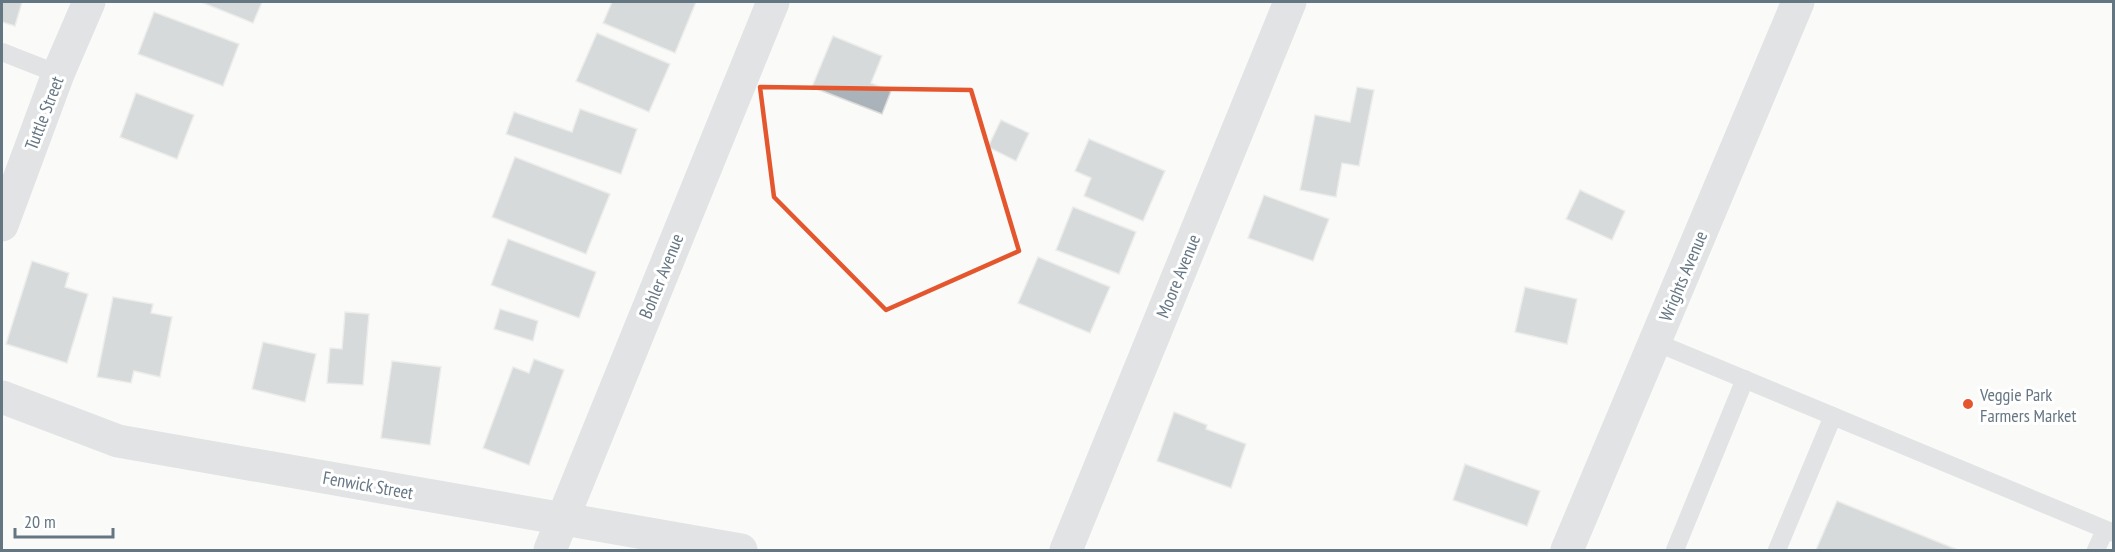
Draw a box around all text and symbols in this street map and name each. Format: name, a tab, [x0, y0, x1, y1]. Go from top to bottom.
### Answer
street label: Tuttle Street	[19, 73, 69, 153]
street label: Wrights Avenue	[1654, 227, 1712, 325]
street label: Bohler Avenue	[634, 230, 688, 322]
street label: Moore Avenue	[1151, 231, 1205, 321]
place label: Veggie Park Farmers Market	[1979, 383, 2076, 427]
marker: Veggie Park Farmers Market	[1961, 397, 1975, 411]
street label: Fenwick Street	[321, 466, 415, 504]
scale bar	[15, 501, 112, 539]
text: 20 m	[24, 510, 56, 533]

